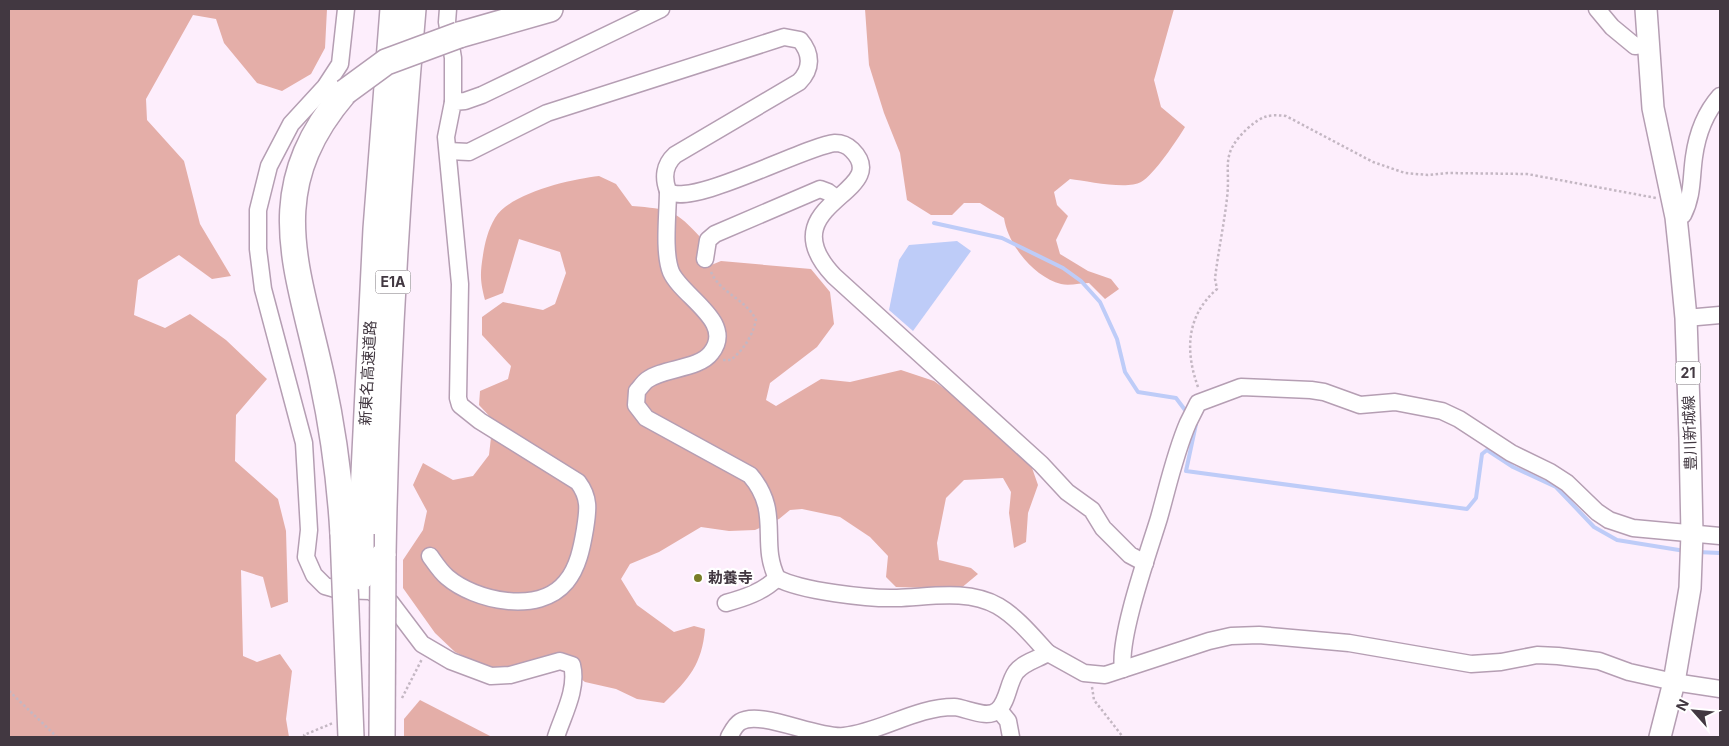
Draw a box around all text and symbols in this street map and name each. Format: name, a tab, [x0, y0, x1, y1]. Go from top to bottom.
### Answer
road number: E1A	[376, 270, 410, 294]
street label: 新東名高速道路	[355, 320, 380, 426]
road number: 21	[1676, 362, 1700, 384]
street label: 豊川新城線	[1679, 395, 1700, 471]
place label: 勅養寺	[708, 568, 753, 587]
marker: 勅養寺	[692, 572, 704, 584]
north arrow	[1669, 686, 1719, 736]
text: N	[1672, 696, 1692, 713]

